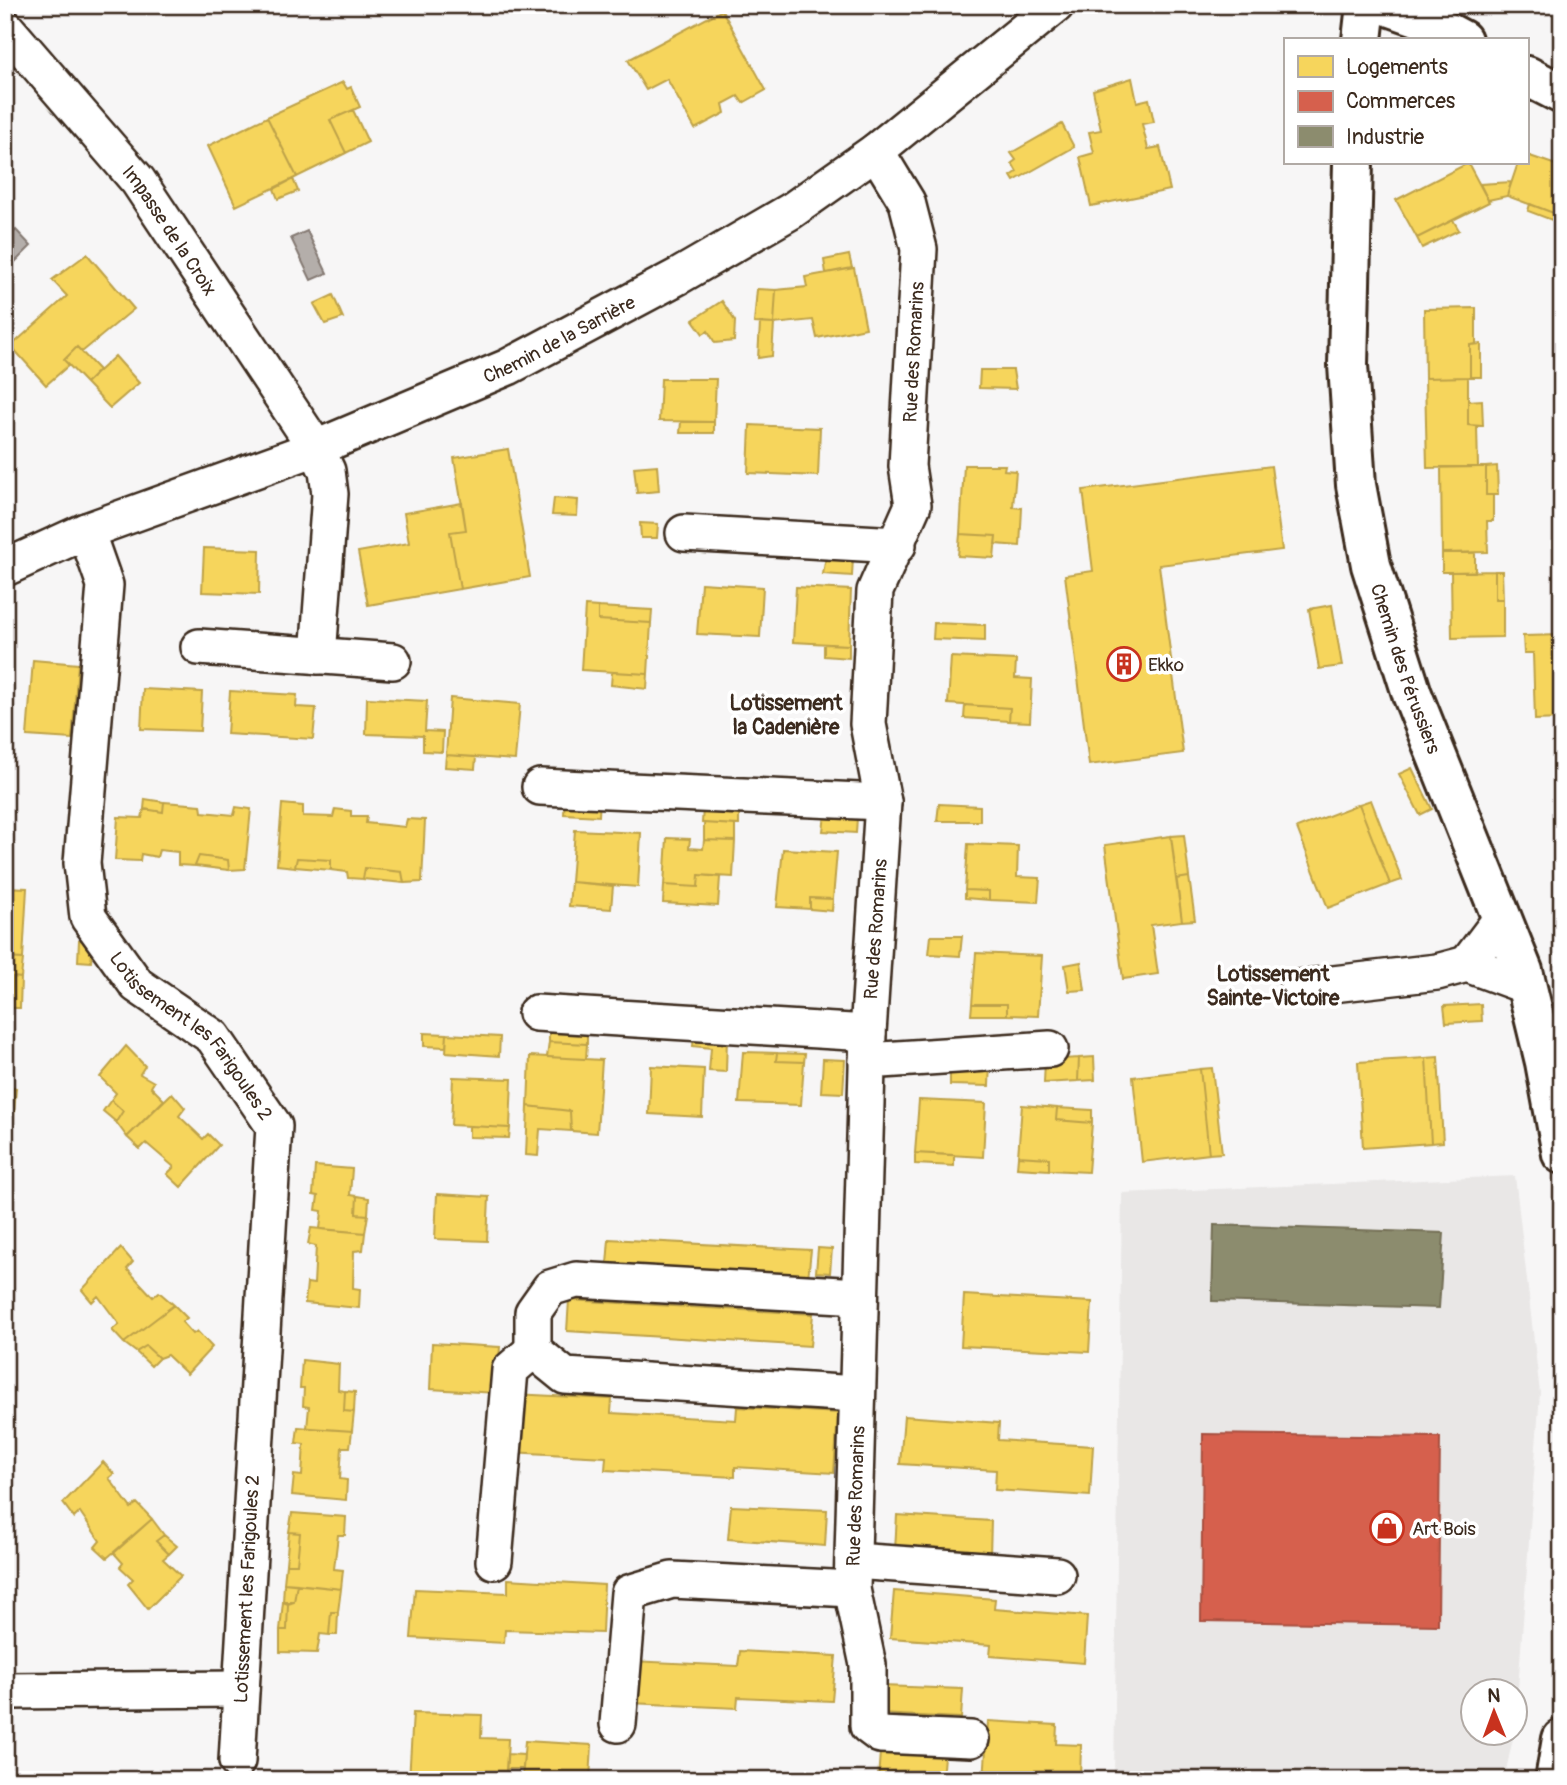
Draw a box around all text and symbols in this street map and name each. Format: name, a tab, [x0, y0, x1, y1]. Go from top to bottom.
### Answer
legend	[1284, 38, 1528, 164]
text: Logements	[1346, 54, 1449, 81]
text: Commerces	[1346, 88, 1456, 115]
text: Industrie	[1346, 124, 1425, 151]
street label: Impasse de la Croix	[117, 160, 222, 300]
street label: Rue des Romarins	[898, 281, 930, 423]
street label: Chemin de la Sarrière	[480, 290, 640, 389]
street label: Chemin des Pérussiers	[1365, 581, 1446, 758]
building icon: Ekko	[1105, 645, 1143, 683]
place label: Ekko	[1148, 653, 1184, 677]
district label: Lotissement la Cadenière	[730, 690, 843, 741]
street label: Rue des Romarins	[859, 858, 893, 1000]
street label: Lotissement les Farigoules 2	[104, 947, 277, 1125]
district label: Lotissement Sainte-Victoire	[1207, 961, 1340, 1012]
street label: Rue des Romarins	[842, 1425, 870, 1567]
street label: Lotissement les Farigoules 2	[229, 1474, 265, 1704]
shop icon: Art Bois	[1368, 1509, 1406, 1547]
place label: Art Bois	[1412, 1517, 1476, 1541]
north arrow	[1458, 1676, 1528, 1746]
text: N	[1487, 1684, 1500, 1708]

